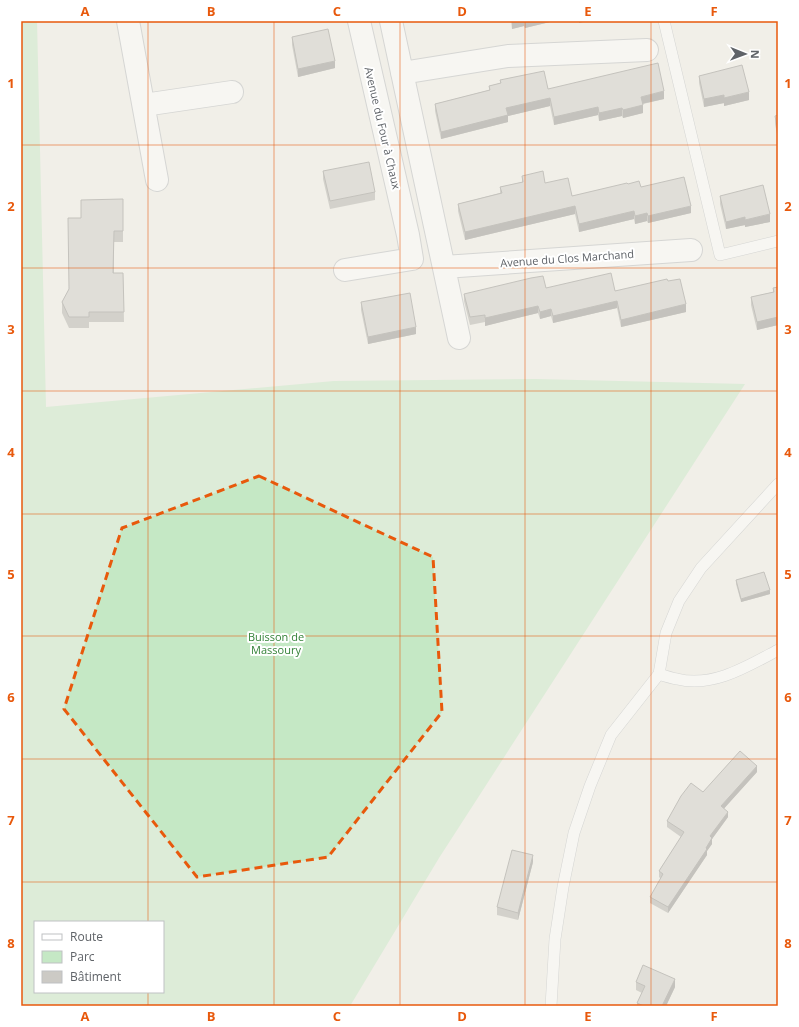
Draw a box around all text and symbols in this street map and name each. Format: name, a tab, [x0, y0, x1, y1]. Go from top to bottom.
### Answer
text: A	[81, 2, 90, 20]
text: B	[207, 2, 216, 20]
text: C	[333, 2, 341, 20]
text: D	[457, 2, 467, 20]
text: E	[584, 2, 592, 20]
text: F	[710, 2, 718, 20]
north arrow	[725, 34, 765, 74]
text: N	[748, 50, 763, 59]
street label: Avenue du Four à Chaux	[362, 65, 404, 191]
text: 1	[7, 74, 15, 92]
text: 1	[784, 74, 792, 92]
text: 2	[7, 197, 15, 215]
text: 2	[784, 197, 792, 215]
street label: Avenue du Clos Marchand	[500, 246, 634, 270]
text: 3	[7, 320, 15, 338]
text: 3	[784, 320, 792, 338]
text: 4	[7, 443, 15, 461]
text: 4	[784, 443, 792, 461]
text: 5	[7, 565, 15, 583]
text: 5	[784, 565, 792, 583]
park label: Buisson de Massoury	[248, 629, 304, 657]
text: 6	[7, 688, 15, 706]
text: 6	[784, 688, 792, 706]
text: 7	[7, 811, 15, 829]
text: 7	[784, 811, 792, 829]
legend	[34, 921, 164, 993]
text: Route	[70, 928, 103, 945]
text: 8	[7, 934, 15, 952]
text: 8	[784, 934, 792, 952]
text: Parc	[70, 948, 95, 965]
text: Bâtiment	[70, 968, 121, 985]
text: A	[81, 1007, 90, 1025]
text: B	[207, 1007, 216, 1025]
text: C	[333, 1007, 341, 1025]
text: D	[457, 1007, 467, 1025]
text: E	[584, 1007, 592, 1025]
text: F	[710, 1007, 718, 1025]

